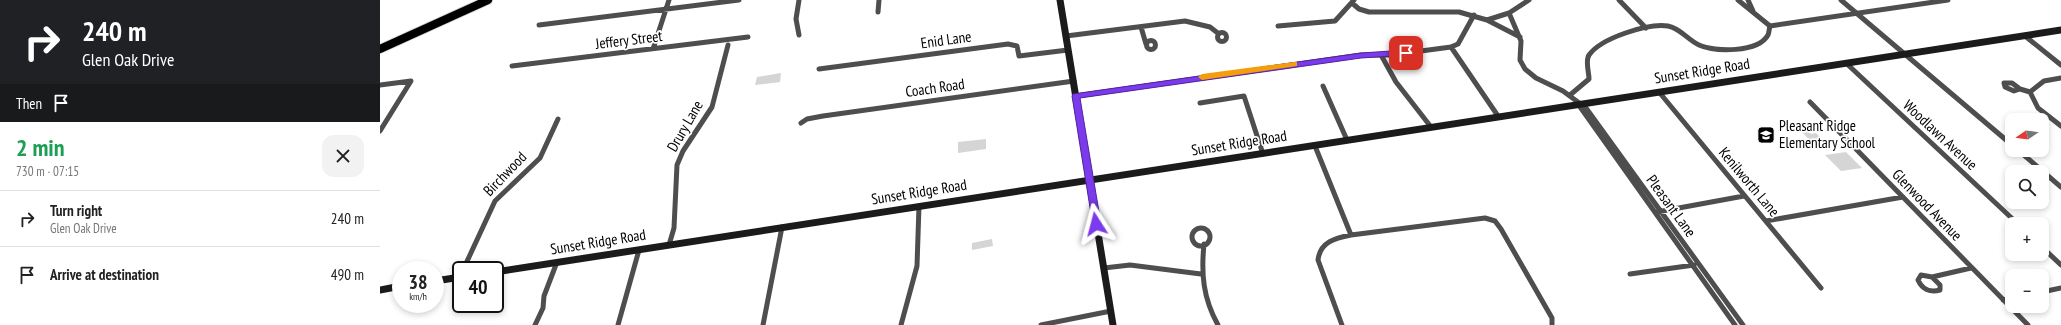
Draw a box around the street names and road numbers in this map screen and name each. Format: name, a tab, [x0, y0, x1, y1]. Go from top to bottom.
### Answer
street label: Jeffery Street	[593, 26, 663, 53]
street label: Enid Lane	[919, 27, 972, 52]
street label: Sunset Ridge Road	[1653, 54, 1751, 87]
street label: Coach Road	[904, 74, 966, 101]
street label: Woodlawn Avenue	[1899, 95, 1981, 174]
street label: Drury Lane	[662, 97, 707, 155]
street label: Sunset Ridge Road	[1190, 126, 1288, 159]
street label: Kenilworth Lane	[1715, 143, 1784, 220]
street label: Birchwood	[479, 147, 530, 200]
street label: Glenwood Avenue	[1888, 165, 1966, 245]
street label: Pleasant Lane	[1642, 171, 1700, 241]
street label: Sunset Ridge Road	[870, 175, 968, 208]
street label: Sunset Ridge Road	[549, 225, 647, 258]

